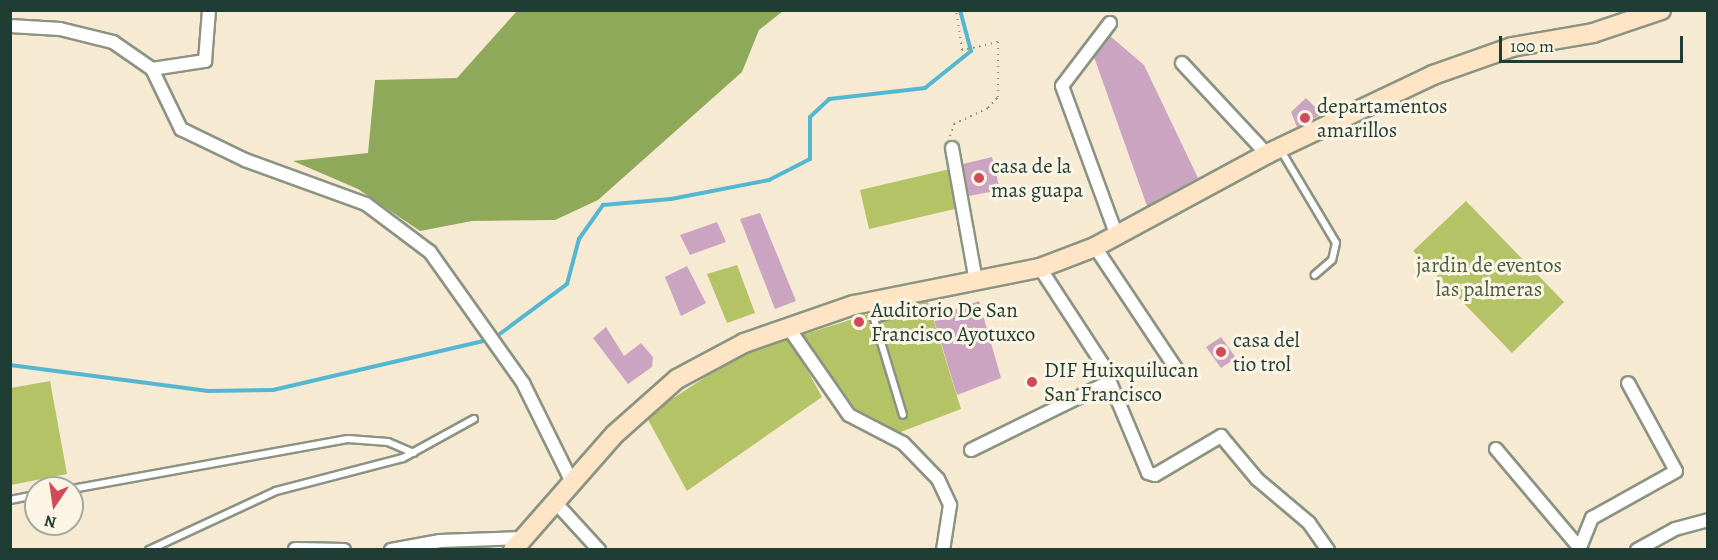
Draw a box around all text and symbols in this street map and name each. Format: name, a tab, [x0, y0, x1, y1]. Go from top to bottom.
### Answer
scale bar	[1502, 24, 1686, 62]
text: 100 m	[1510, 34, 1554, 58]
place label: departamentos amarillos	[1317, 93, 1448, 143]
marker: departamentos amarillos	[1298, 111, 1312, 125]
place label: casa de la mas guapa	[991, 153, 1083, 203]
marker: casa de la mas guapa	[972, 171, 986, 185]
park label: jardin de eventos las palmeras	[1416, 252, 1562, 302]
place label: Auditorio De San Francisco Ayotuxco	[871, 297, 1035, 347]
marker: Auditorio De San Francisco Ayotuxco	[852, 315, 866, 329]
place label: casa del tio trol	[1233, 327, 1300, 377]
marker: casa del tio trol	[1214, 345, 1228, 359]
place label: DIF Huixquilucan San Francisco	[1044, 357, 1199, 407]
marker: DIF Huixquilucan San Francisco	[1025, 375, 1039, 389]
north arrow	[24, 476, 84, 536]
text: N	[42, 510, 59, 534]

